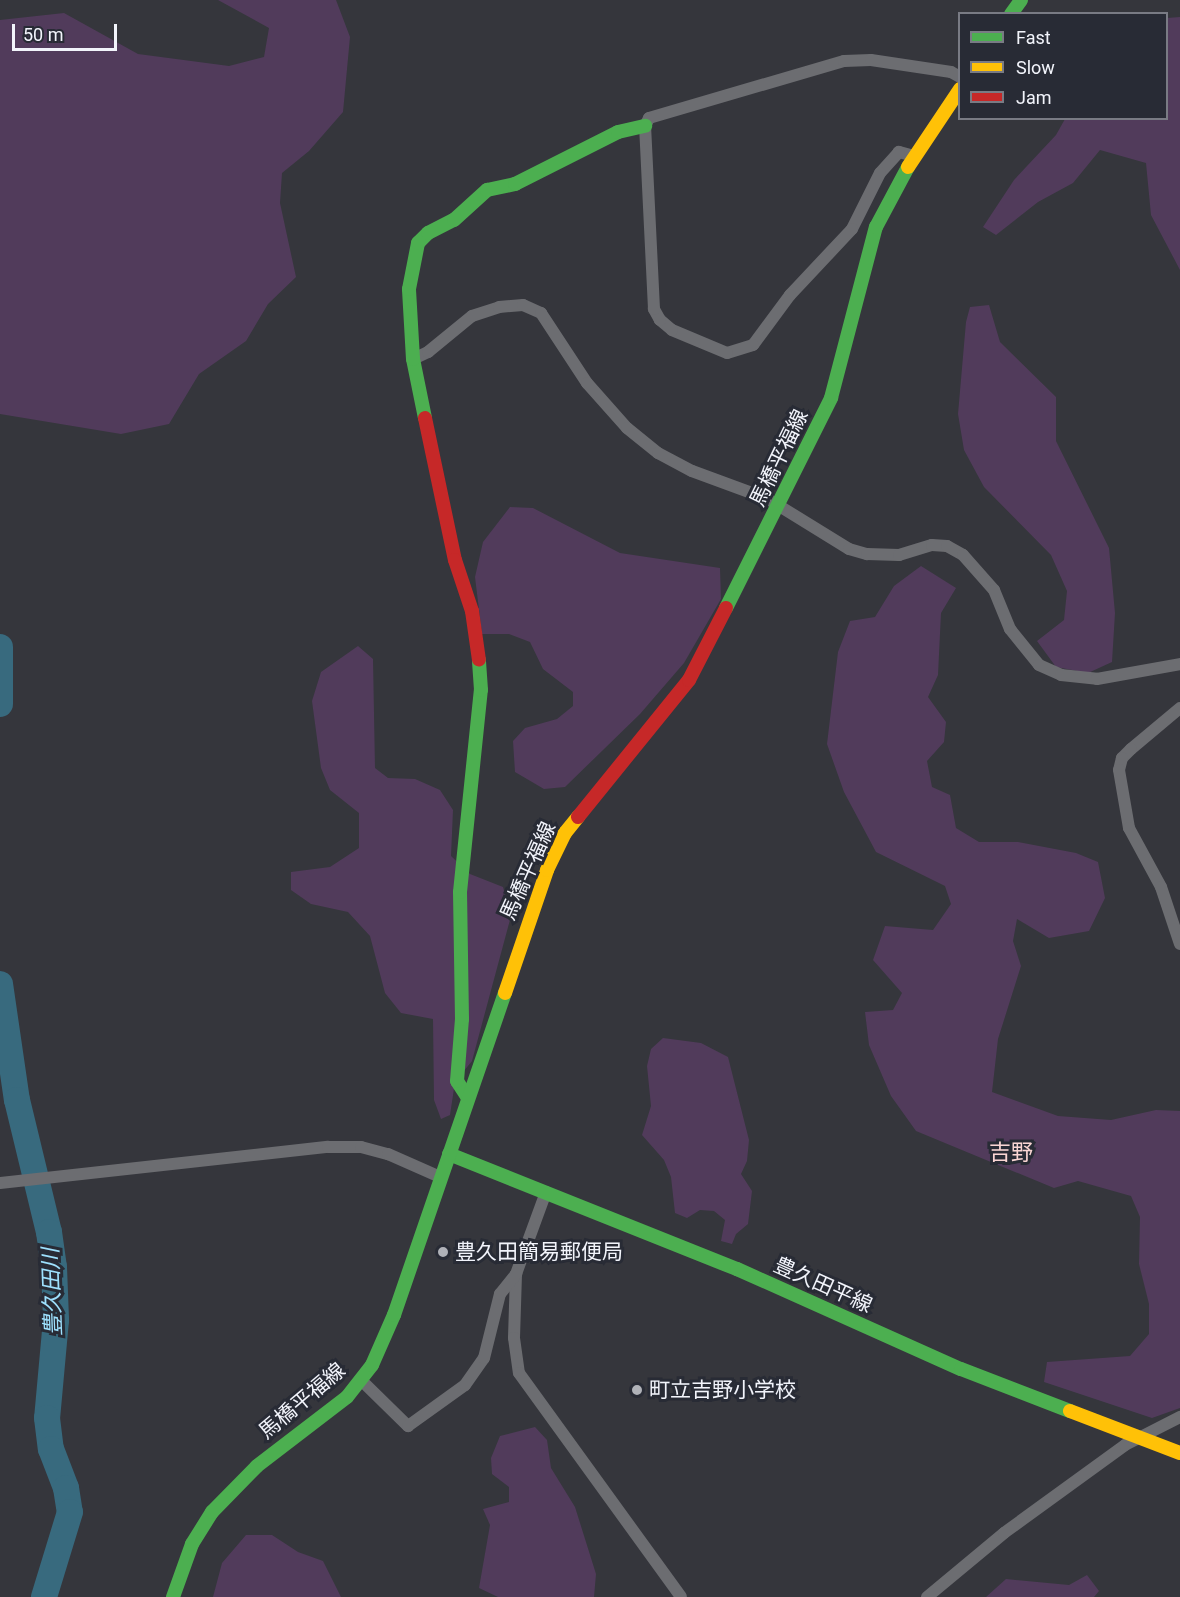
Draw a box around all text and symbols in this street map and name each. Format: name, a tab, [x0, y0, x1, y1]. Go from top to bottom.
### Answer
scale bar	[15, 12, 120, 50]
legend	[958, 12, 1168, 120]
text: 50 m	[23, 24, 63, 45]
text: Fast	[1016, 27, 1051, 48]
text: Slow	[1016, 57, 1055, 78]
text: Jam	[1016, 87, 1052, 108]
street label: 馬橋平福線	[745, 405, 813, 511]
street label: 馬橋平福線	[495, 818, 561, 924]
district label: 吉野	[989, 1140, 1033, 1166]
place label: 豊久田簡易郵便局	[455, 1239, 623, 1265]
marker: 豊久田簡易郵便局	[436, 1245, 450, 1259]
water label: 豊久田川	[37, 1248, 67, 1336]
street label: 豊久田平線	[770, 1252, 876, 1318]
street label: 馬橋平福線	[254, 1358, 350, 1444]
place label: 町立吉野小学校	[649, 1377, 796, 1403]
marker: 町立吉野小学校	[630, 1383, 644, 1397]

